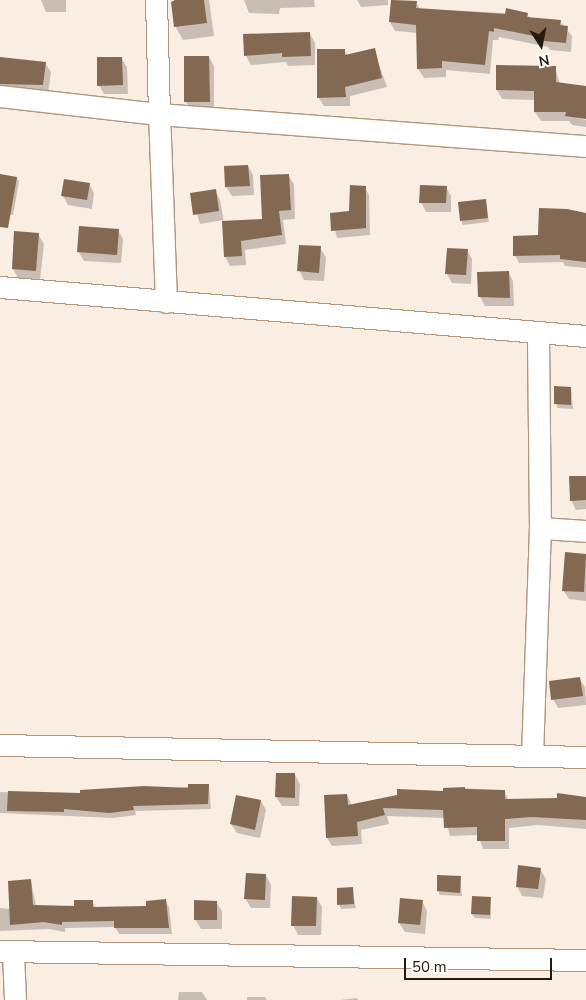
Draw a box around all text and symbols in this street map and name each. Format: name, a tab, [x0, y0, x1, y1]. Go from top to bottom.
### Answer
north arrow	[516, 20, 566, 70]
text: N	[537, 50, 551, 71]
scale bar	[406, 948, 554, 980]
text: 50 m	[412, 957, 447, 977]

